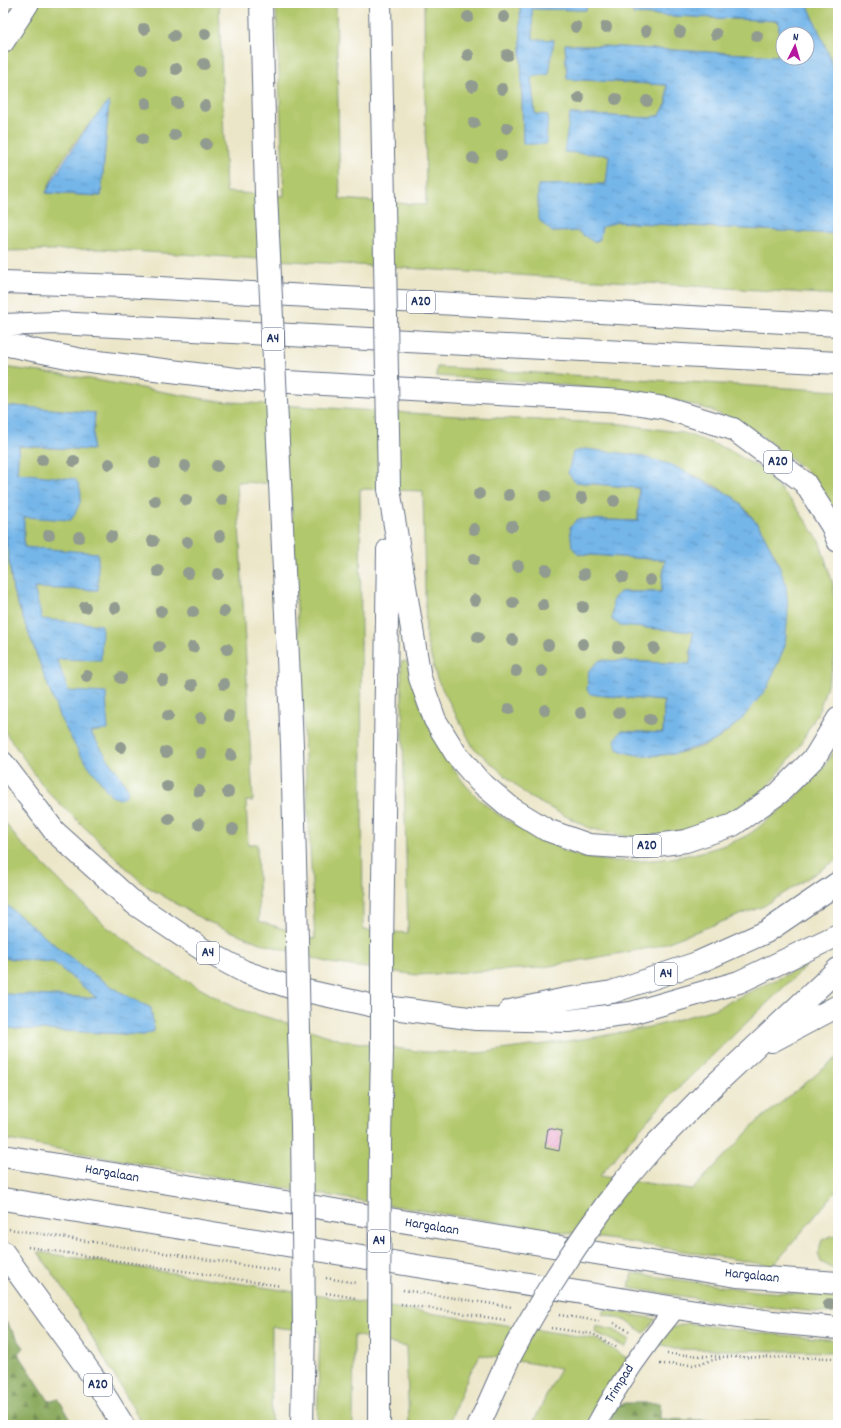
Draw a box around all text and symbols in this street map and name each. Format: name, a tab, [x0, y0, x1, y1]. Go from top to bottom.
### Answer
north arrow	[775, 26, 815, 66]
text: N	[792, 30, 800, 46]
road number: A20	[407, 291, 435, 313]
road number: A4	[262, 328, 284, 350]
road number: A20	[764, 451, 792, 473]
road number: A20	[633, 835, 661, 857]
road number: A4	[197, 942, 219, 964]
road number: A4	[655, 963, 677, 985]
street label: Hargalaan	[83, 1159, 141, 1189]
street label: Hargalaan	[403, 1213, 461, 1241]
road number: A4	[368, 1230, 390, 1252]
street label: Hargalaan	[724, 1263, 780, 1289]
street label: Trimpad	[600, 1361, 640, 1407]
road number: A20	[84, 1374, 112, 1396]

